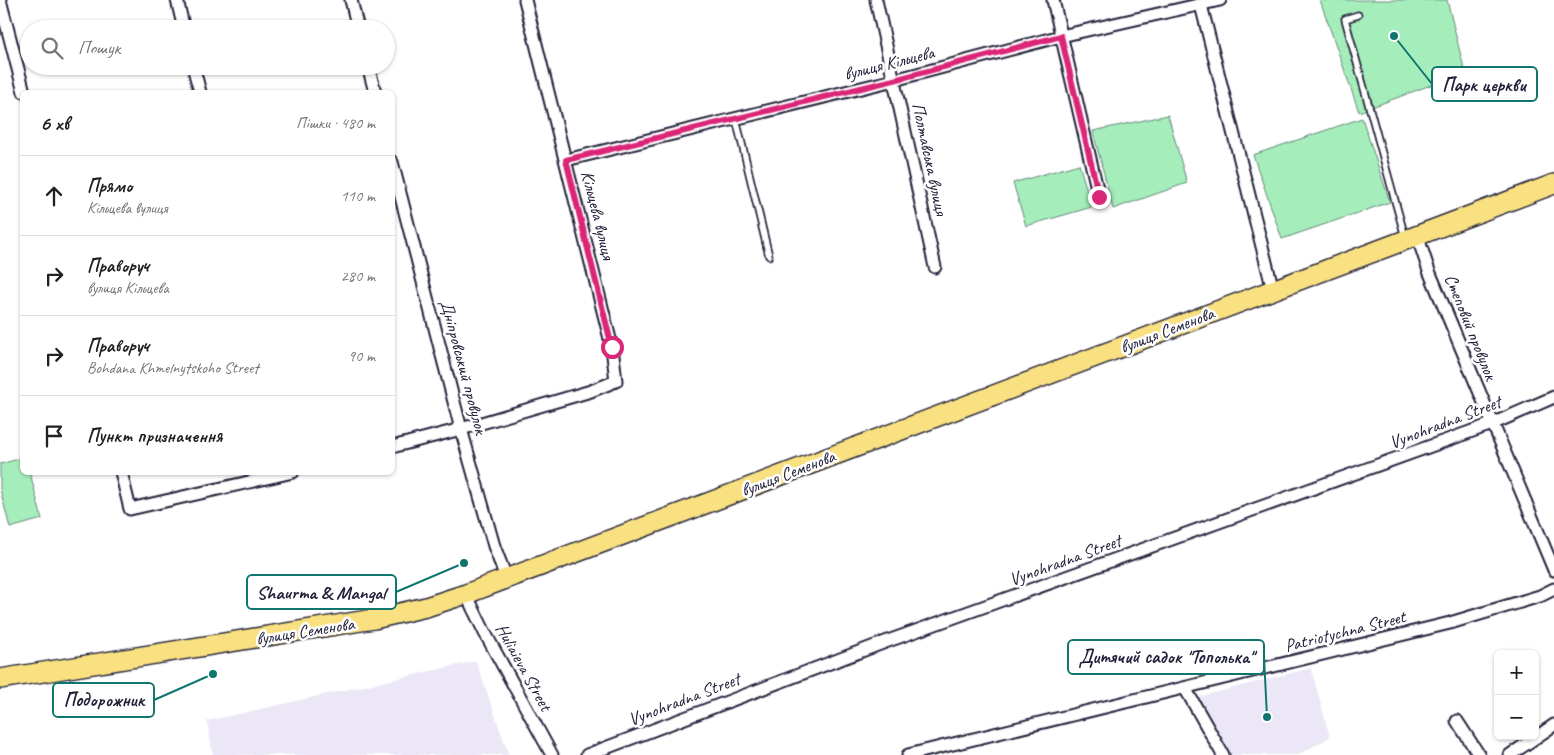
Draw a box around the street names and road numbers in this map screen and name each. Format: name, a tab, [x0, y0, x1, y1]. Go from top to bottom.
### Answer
street label: вулиця Кільцева	[842, 41, 938, 85]
street label: Полтавська вулиця	[907, 101, 953, 219]
street label: Кільцева вулиця	[576, 168, 620, 263]
street label: Степовий провулок	[1440, 271, 1503, 384]
street label: Дніпровський провулок	[436, 297, 493, 438]
street label: вулиця Семенова	[1117, 302, 1218, 358]
street label: Vynohradna Street	[1386, 390, 1507, 453]
street label: вулиця Семенова	[738, 445, 839, 501]
street label: Vynohradna Street	[1006, 529, 1127, 590]
street label: Patriotychna Street	[1282, 605, 1410, 657]
street label: вулиця Семенова	[254, 612, 357, 650]
street label: Huliaieva Street	[491, 619, 558, 716]
street label: Vynohradna Street	[625, 667, 746, 730]

